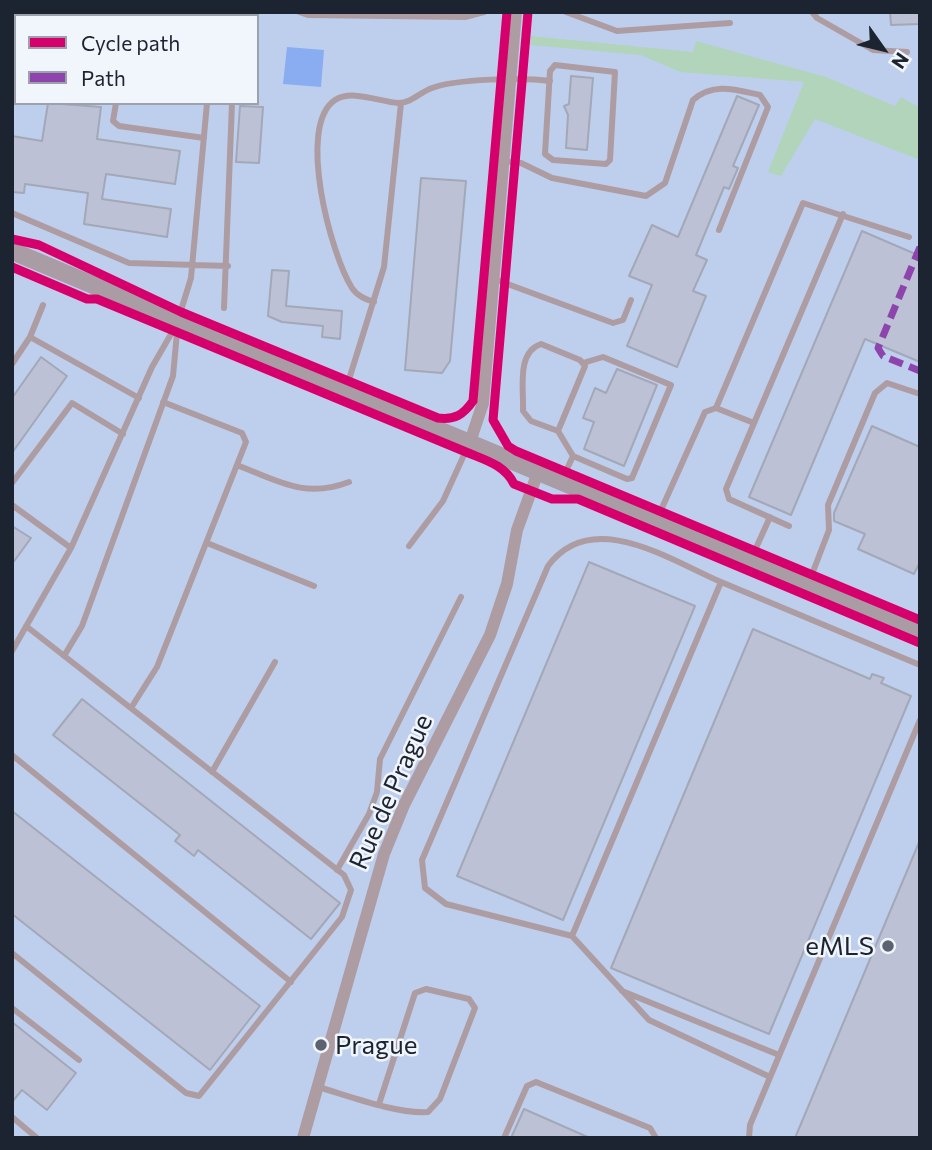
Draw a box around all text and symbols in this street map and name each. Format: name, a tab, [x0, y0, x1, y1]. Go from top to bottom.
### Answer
legend	[14, 14, 259, 105]
north arrow	[848, 14, 918, 84]
text: Cycle path	[81, 30, 180, 55]
text: N	[887, 49, 914, 73]
text: Path	[81, 65, 126, 90]
street label: Rue de Prague	[343, 710, 439, 874]
place label: eMLS	[805, 930, 874, 962]
marker: eMLS	[880, 938, 896, 954]
place label: Prague	[335, 1029, 417, 1061]
marker: Prague	[313, 1037, 329, 1053]

